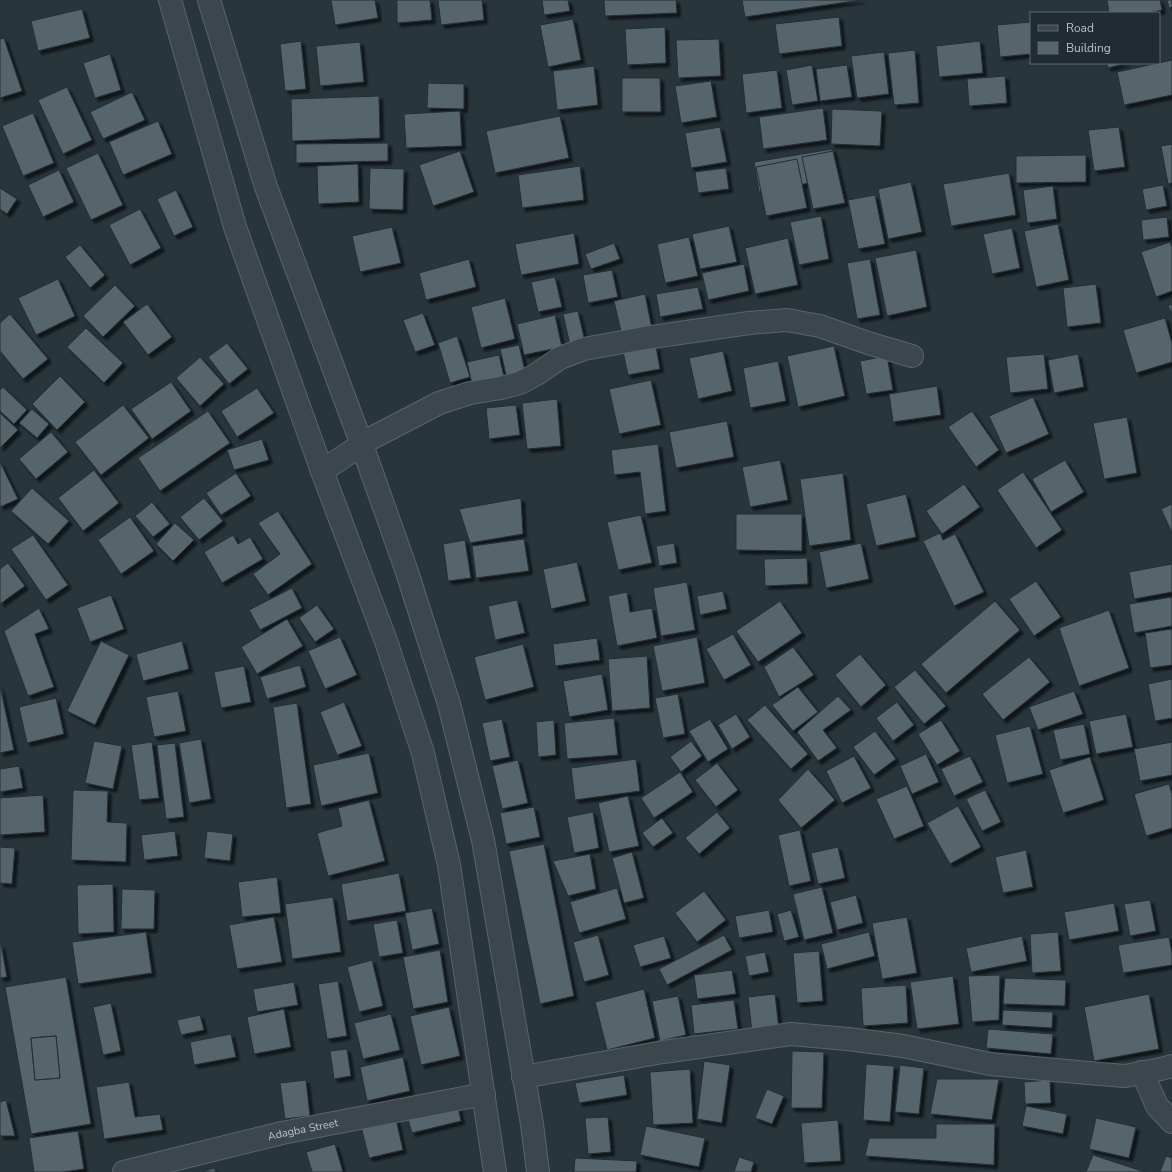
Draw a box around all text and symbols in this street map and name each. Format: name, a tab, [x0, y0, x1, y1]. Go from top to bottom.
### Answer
legend	[1030, 12, 1160, 64]
text: Road	[1066, 20, 1094, 36]
text: Building	[1066, 40, 1111, 56]
street label: Adagba Street	[266, 1115, 340, 1144]

